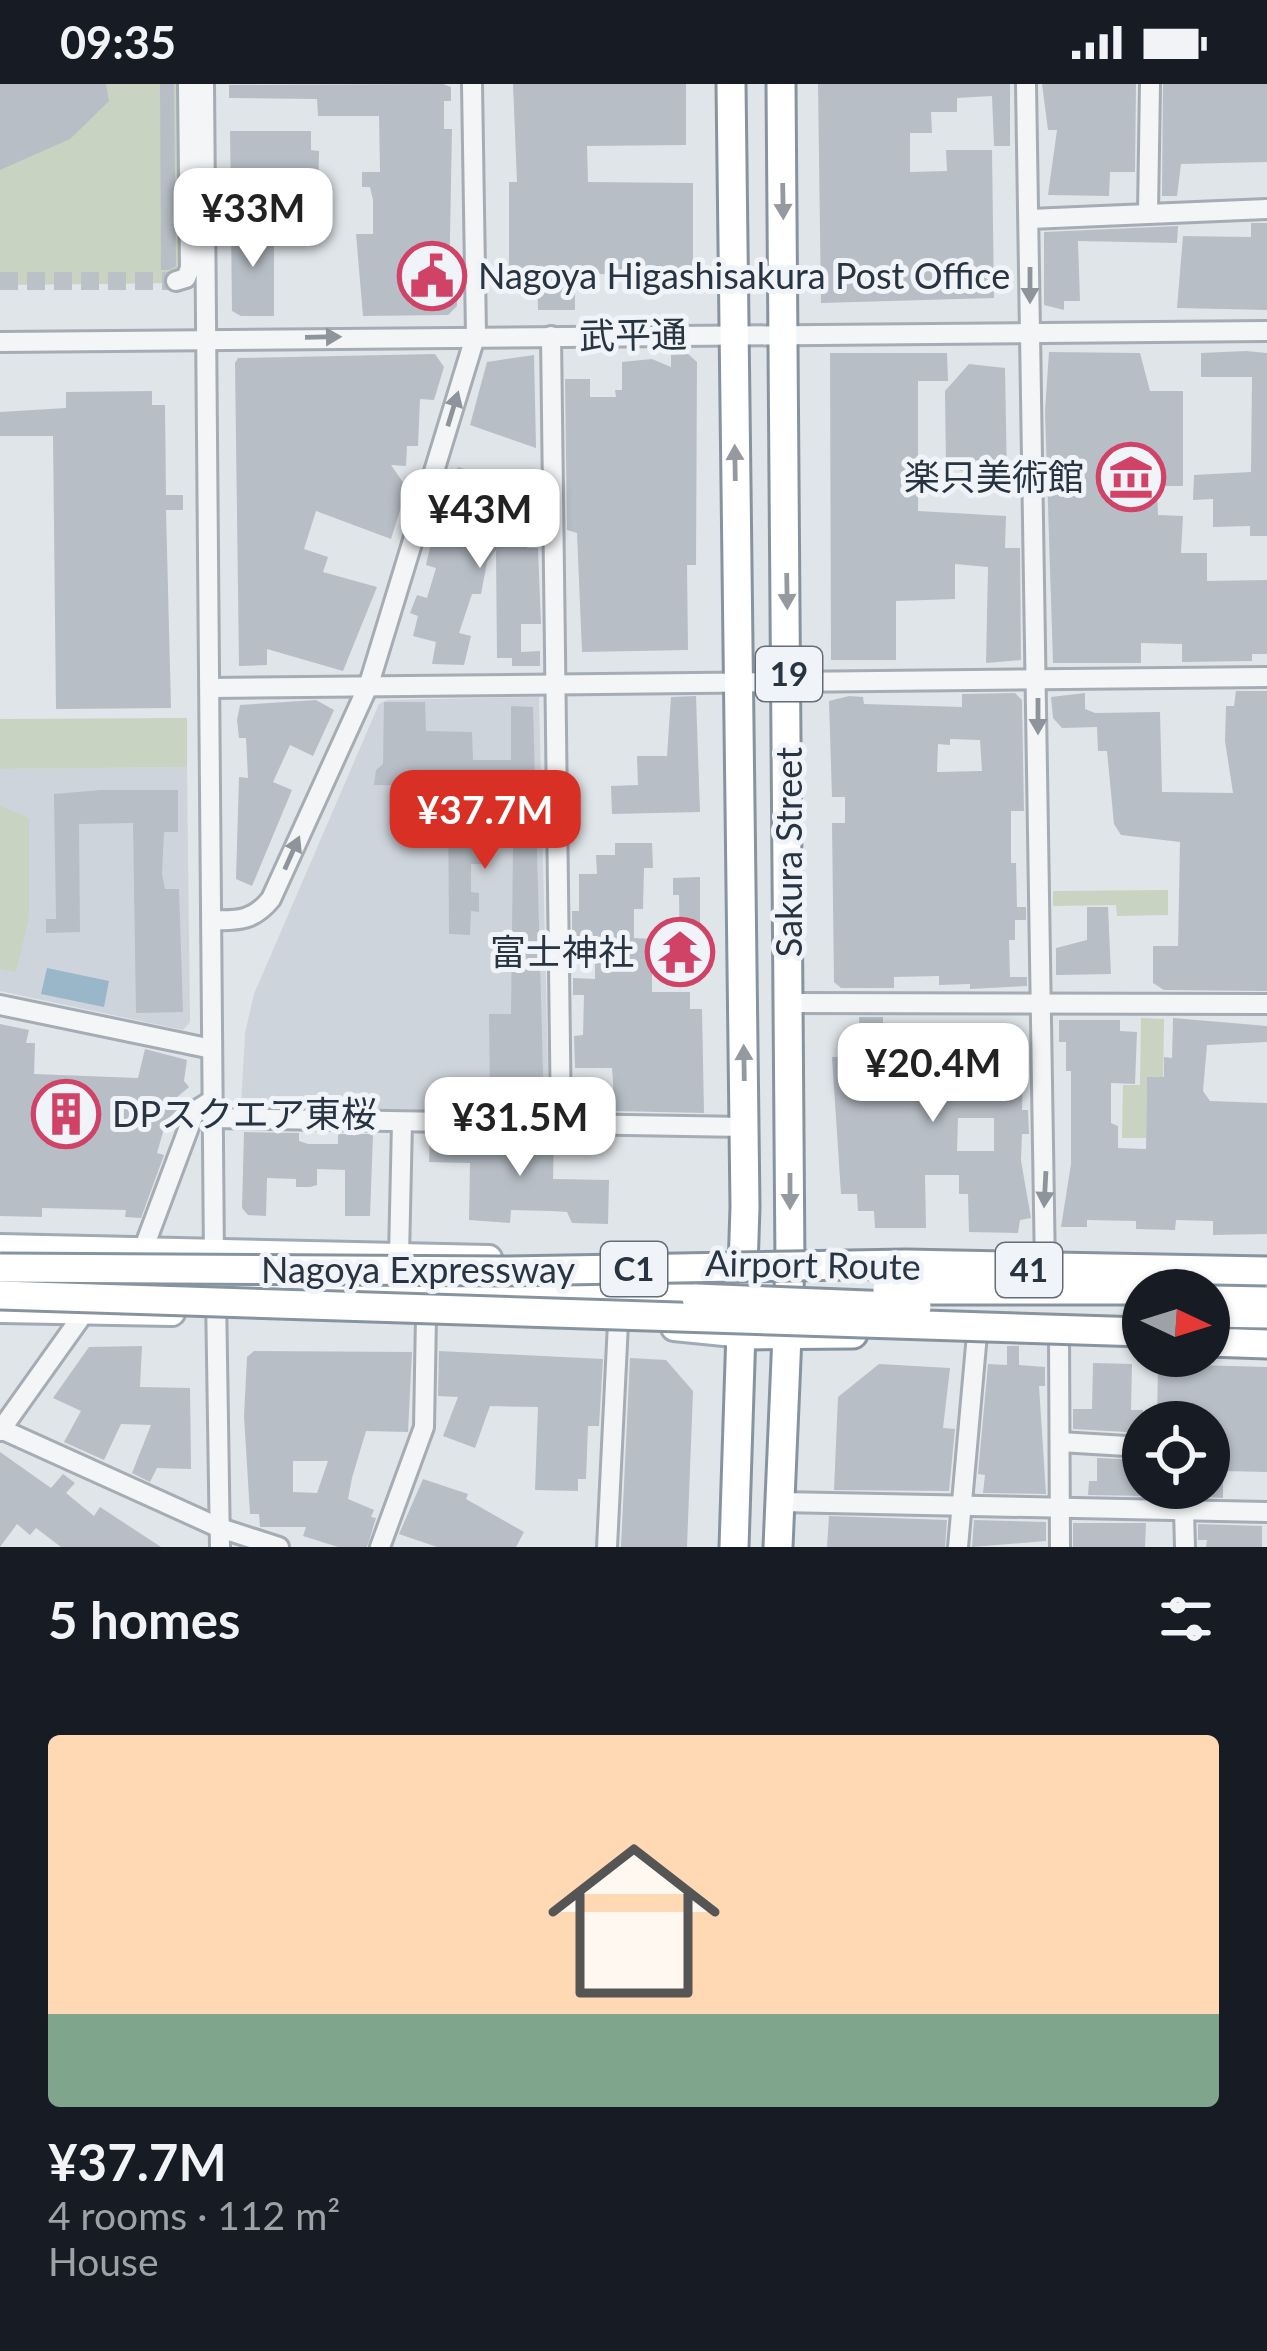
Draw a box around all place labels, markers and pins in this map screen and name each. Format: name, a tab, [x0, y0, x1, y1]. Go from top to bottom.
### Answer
pin: ¥33M	[182, 168, 324, 270]
public building icon: Nagoya Higashisakura Post Office	[397, 241, 467, 311]
place label: Nagoya Higashisakura Post Office	[478, 253, 1010, 297]
museum icon: 楽只美術館	[1096, 442, 1166, 512]
place label: 楽只美術館	[904, 454, 1084, 498]
pin: ¥43M	[409, 469, 551, 571]
pin: ¥37.7M	[387, 770, 583, 872]
temple icon: 富士神社	[645, 917, 715, 987]
place label: 富士神社	[490, 929, 634, 973]
pin: ¥20.4M	[835, 1023, 1031, 1125]
pin: ¥31.5M	[422, 1077, 618, 1179]
building icon: DPスクエア東桜	[31, 1079, 101, 1149]
place label: DPスクエア東桜	[112, 1091, 377, 1135]

